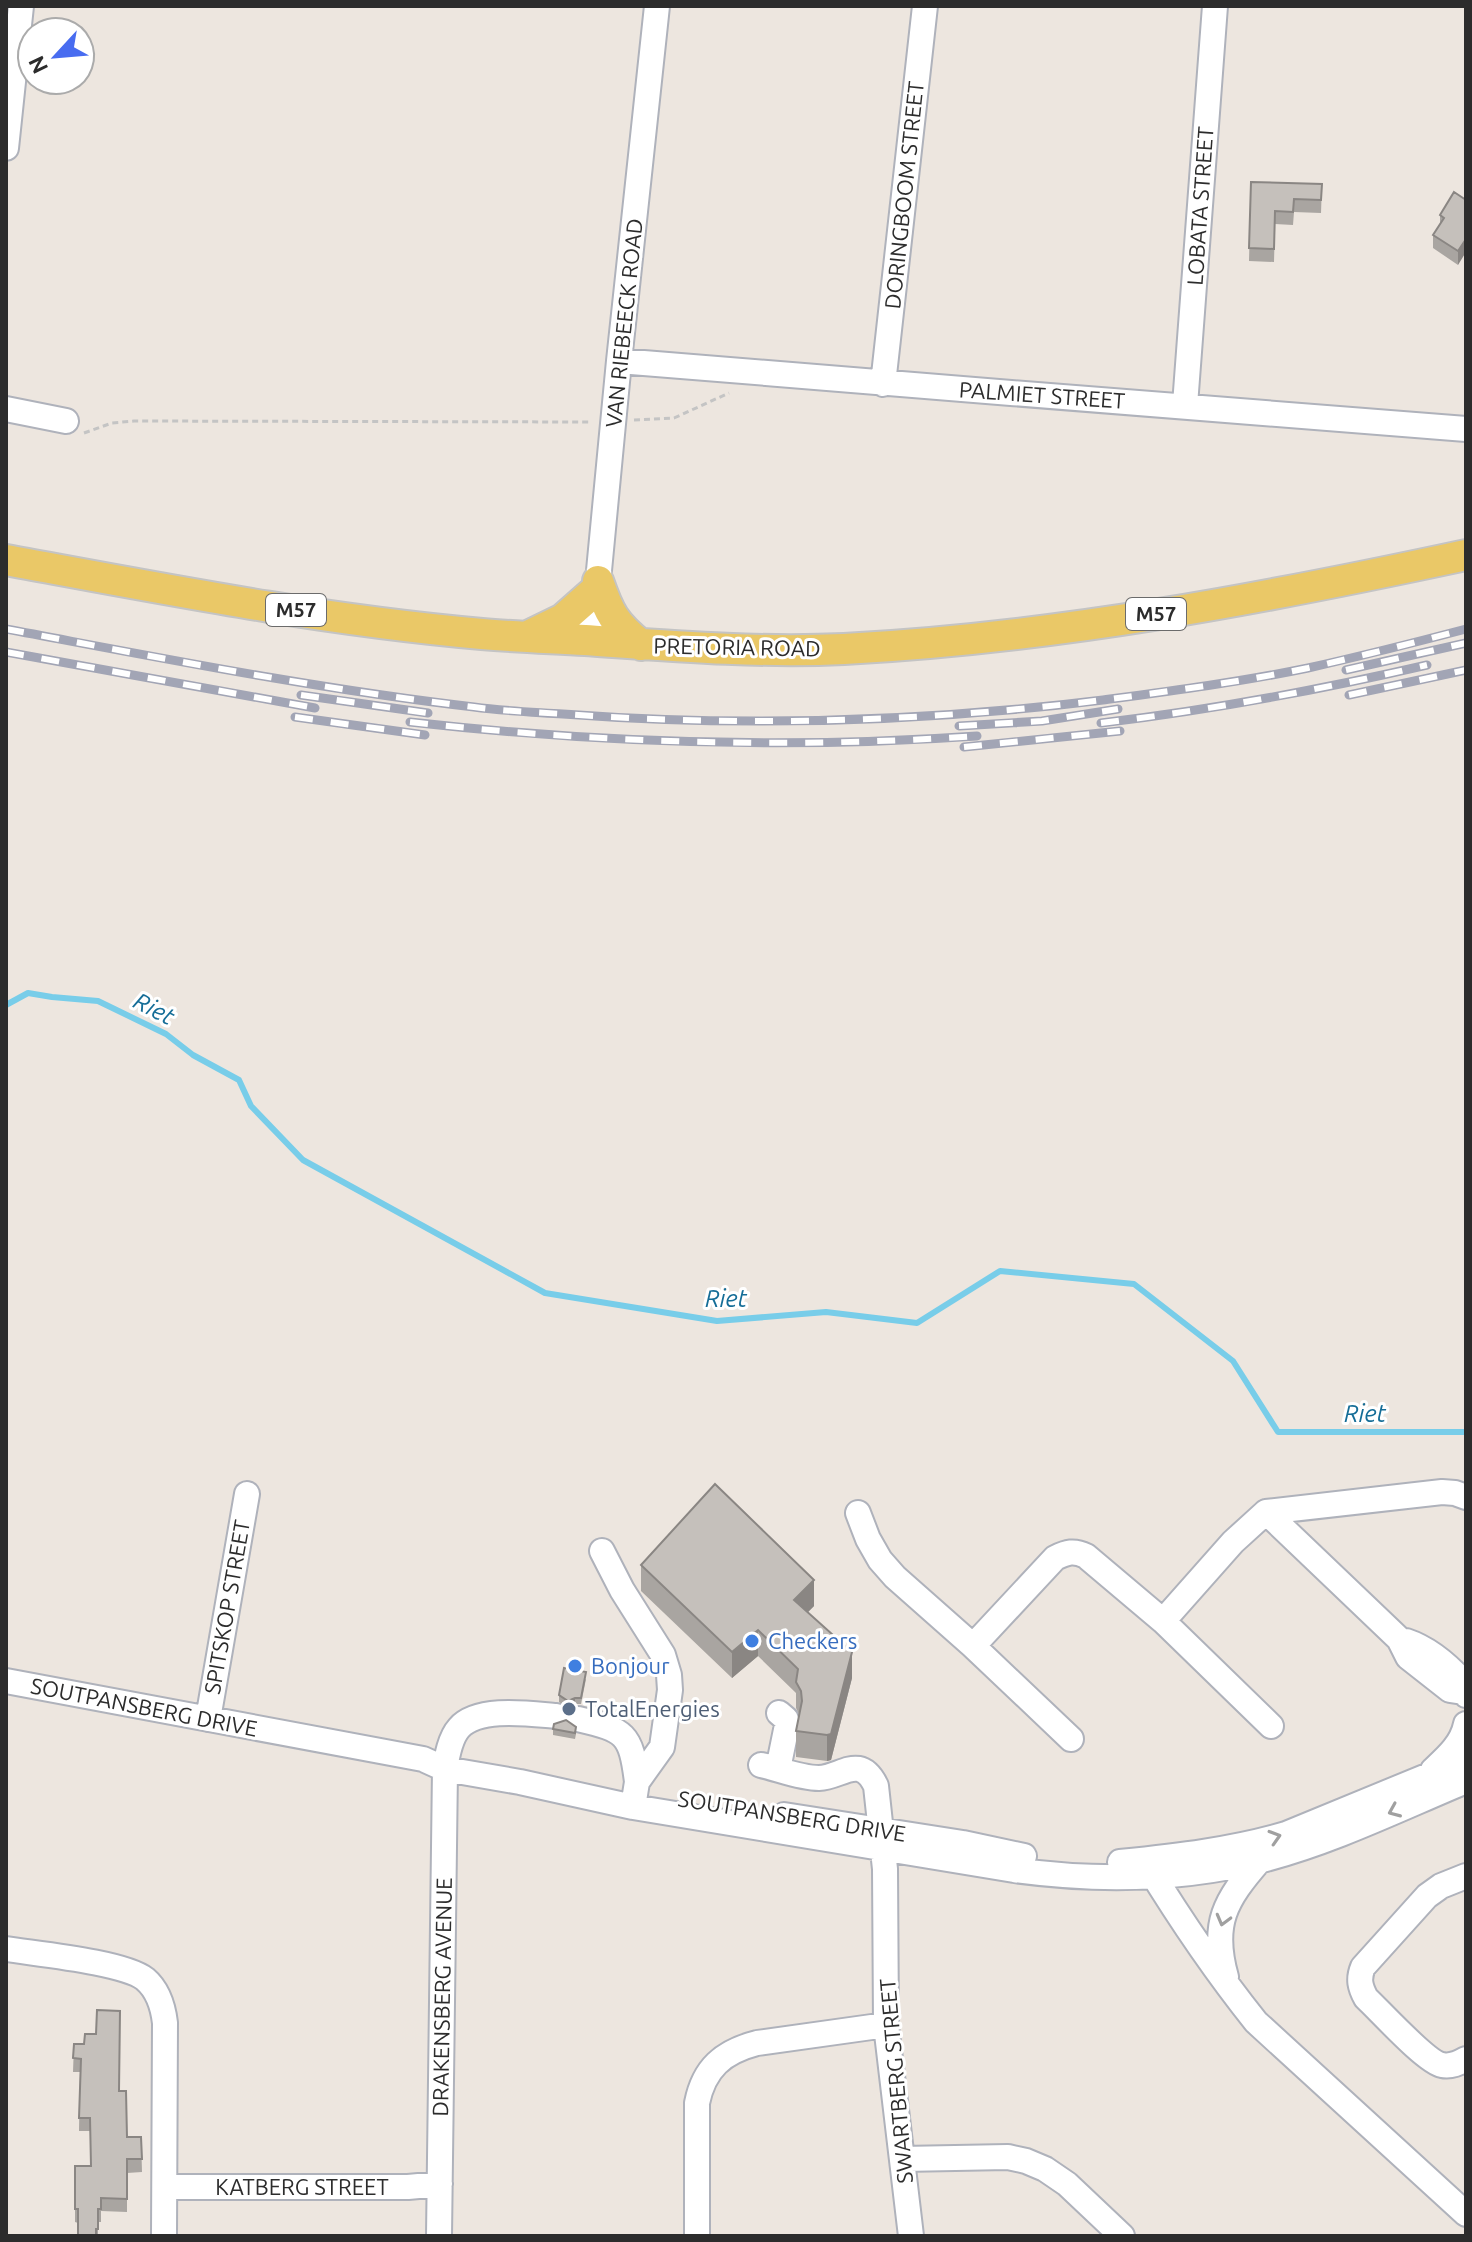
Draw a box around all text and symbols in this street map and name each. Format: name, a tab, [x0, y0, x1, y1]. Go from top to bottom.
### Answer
north arrow	[16, 16, 96, 96]
text: N	[23, 52, 52, 78]
street label: DORINGBOOM STREET	[879, 80, 928, 310]
street label: LOBATA STREET	[1181, 126, 1218, 286]
street label: VAN RIEBEECK ROAD	[600, 217, 647, 429]
street label: PALMIET STREET	[958, 376, 1126, 413]
road number: M57	[266, 594, 326, 626]
road number: M57	[1126, 598, 1186, 630]
street label: PRETORIA ROAD	[653, 633, 821, 660]
water label: Riet	[129, 987, 180, 1030]
water label: Riet	[705, 1285, 748, 1312]
water label: Riet	[1344, 1400, 1387, 1427]
street label: SPITSKOP STREET	[199, 1518, 254, 1696]
place label: Checkers	[768, 1628, 857, 1653]
marker: Checkers	[743, 1632, 761, 1650]
place label: Bonjour	[591, 1653, 670, 1678]
marker: Bonjour	[566, 1657, 584, 1675]
street label: SOUTPANSBERG DRIVE	[29, 1672, 260, 1741]
place label: TotalEnergies	[585, 1696, 720, 1721]
marker: TotalEnergies	[560, 1700, 578, 1718]
street label: SOUTPANSBERG DRIVE	[676, 1785, 908, 1846]
one-way arrow	[1388, 1802, 1402, 1818]
one-way arrow	[1267, 1830, 1281, 1846]
street label: DRAKENSBERG AVENUE	[427, 1877, 456, 2117]
one-way arrow	[1216, 1912, 1233, 1926]
street label: SWARTBERG STREET	[874, 1978, 917, 2185]
street label: KATBERG STREET	[215, 2174, 389, 2199]

